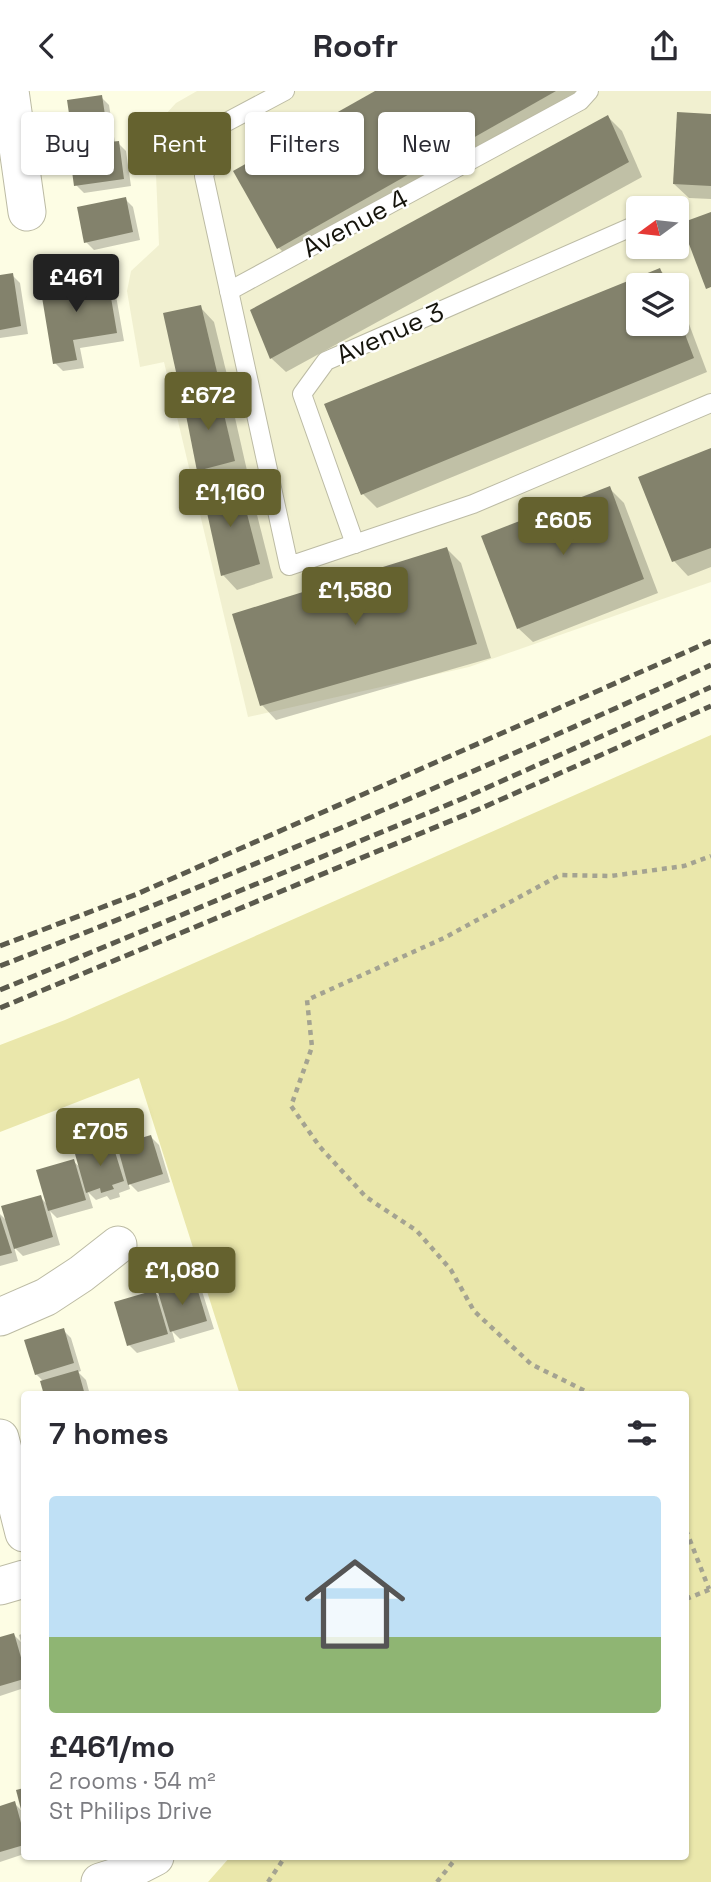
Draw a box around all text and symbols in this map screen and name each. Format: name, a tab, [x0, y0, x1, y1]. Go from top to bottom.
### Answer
text: Roofr	[313, 26, 398, 66]
icon: back	[28, 27, 66, 65]
icon: share	[645, 27, 683, 65]
chip: Buy	[21, 112, 114, 175]
chip: Rent	[128, 112, 231, 175]
chip: Filters	[245, 112, 364, 175]
chip: New	[378, 112, 475, 175]
street label: Avenue 4	[296, 181, 414, 265]
north arrow	[626, 196, 690, 259]
map controls	[626, 196, 689, 336]
pin: £461	[35, 255, 117, 314]
text: £461	[49, 262, 103, 292]
button: layers	[626, 273, 689, 336]
street label: Avenue 3	[331, 294, 449, 372]
pin: £672	[167, 373, 249, 432]
text: £672	[181, 380, 235, 410]
pin: £1,160	[173, 469, 287, 529]
text: £1,160	[195, 477, 265, 507]
pin: £605	[522, 497, 604, 557]
text: £605	[534, 505, 592, 535]
pin: £1,580	[298, 567, 412, 627]
text: £1,580	[318, 575, 392, 605]
pin: £705	[59, 1109, 141, 1168]
text: £705	[72, 1116, 128, 1146]
pin: £1,080	[125, 1247, 239, 1307]
text: £1,080	[144, 1255, 220, 1285]
text: 7 homes	[49, 1414, 169, 1453]
icon: filters	[623, 1414, 661, 1452]
icon: home	[292, 1541, 418, 1667]
text: £461/mo	[49, 1727, 175, 1766]
text: 2 rooms · 54 m²	[49, 1766, 216, 1796]
text: St Philips Drive	[49, 1796, 212, 1826]

